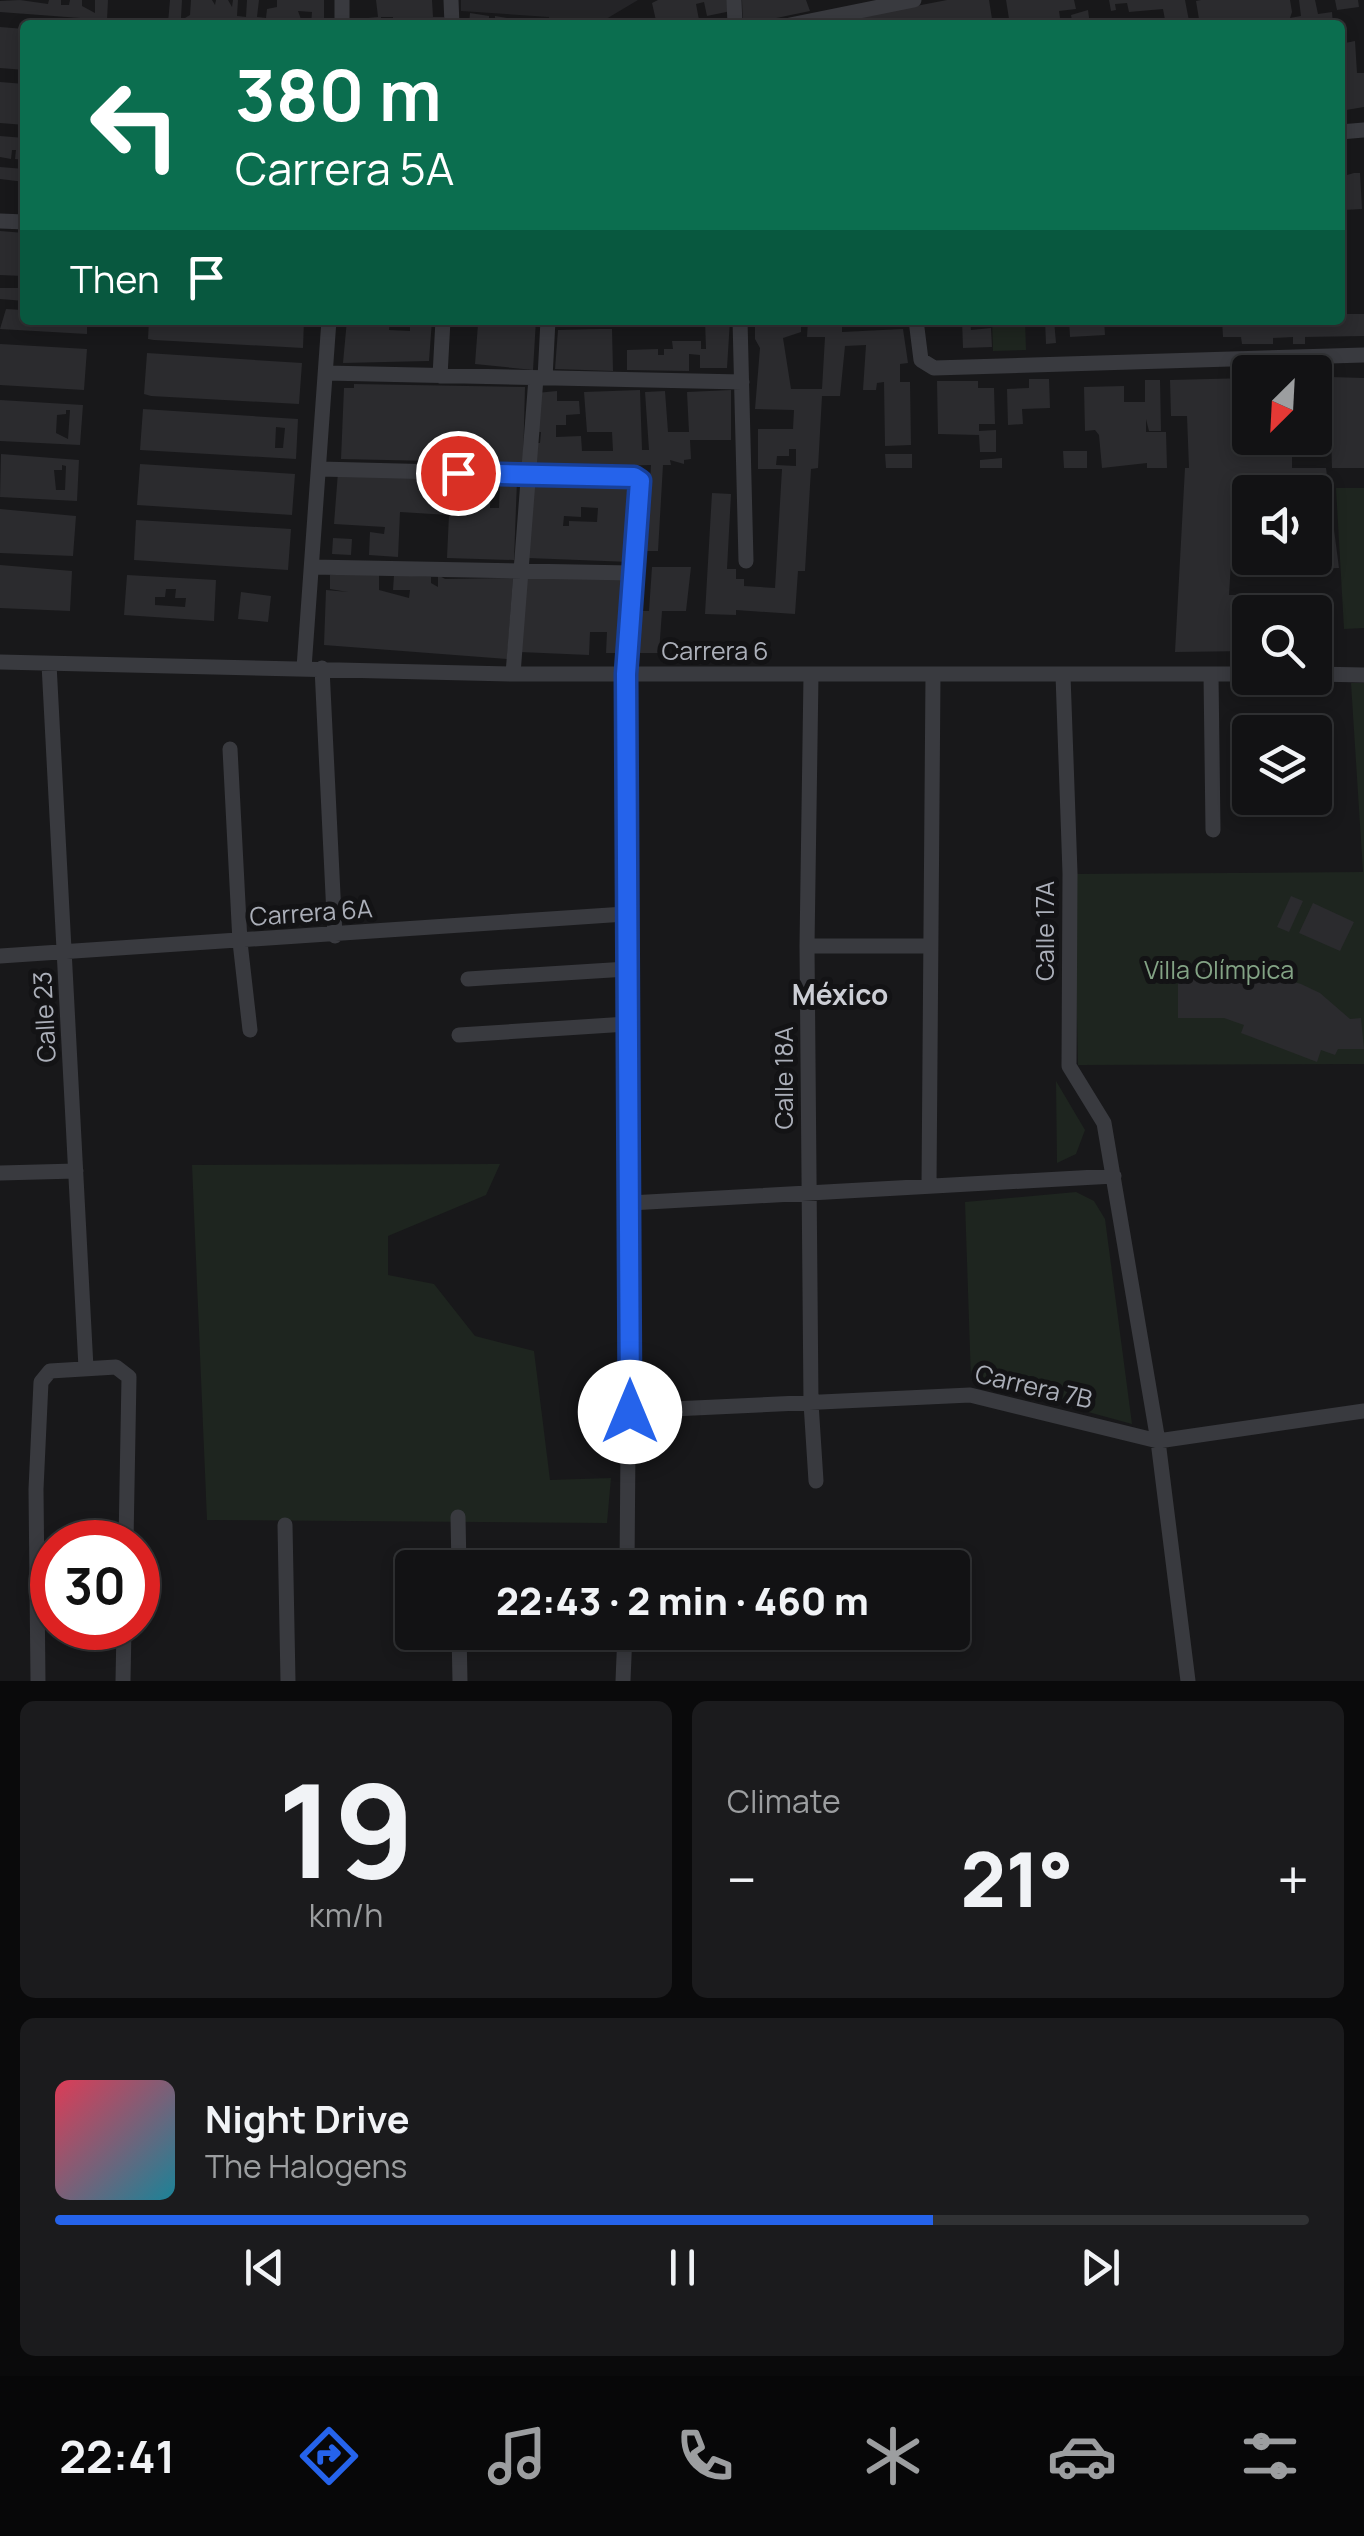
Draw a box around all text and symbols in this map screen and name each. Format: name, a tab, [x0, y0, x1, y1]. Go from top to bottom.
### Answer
text: 380 m	[235, 46, 442, 142]
icon: left	[70, 60, 200, 190]
text: Carrera 5A	[235, 137, 454, 199]
icon: arrive	[179, 250, 234, 305]
text: Then	[70, 252, 159, 304]
north arrow	[1232, 355, 1332, 455]
map controls	[1232, 355, 1332, 815]
pin	[416, 431, 501, 516]
icon: arrive	[431, 446, 486, 501]
button: sound	[1232, 475, 1332, 575]
button: search	[1232, 595, 1332, 695]
street label: Carrera 6	[661, 633, 769, 668]
button: layers	[1232, 715, 1332, 815]
street label: Calle 17A	[1027, 881, 1062, 981]
street label: Carrera 6A	[248, 890, 374, 934]
park label: Villa Olímpica	[1144, 952, 1294, 987]
street label: Calle 23	[24, 971, 64, 1063]
district label: México	[792, 975, 888, 1013]
street label: Calle 18A	[766, 1026, 801, 1130]
street label: Carrera 7B	[972, 1356, 1096, 1416]
position arrow	[578, 1360, 682, 1464]
speed limit sign: 30	[30, 1520, 160, 1650]
text: 22:43 · 2 min · 460 m	[496, 1574, 869, 1626]
text: 19	[277, 1739, 415, 1917]
text: Climate	[727, 1779, 841, 1823]
text: 21°	[960, 1827, 1074, 1930]
text: −	[727, 1841, 757, 1917]
text: +	[1277, 1841, 1309, 1917]
text: km/h	[309, 1893, 383, 1937]
text: Night Drive	[205, 2092, 410, 2144]
text: The Halogens	[205, 2144, 407, 2188]
icon: previous	[237, 2240, 292, 2295]
icon: pause	[655, 2240, 710, 2295]
icon: next	[1073, 2240, 1128, 2295]
icon: directions	[294, 2421, 364, 2491]
icon: music	[482, 2421, 552, 2491]
icon: phone	[670, 2421, 740, 2491]
icon: climate	[858, 2421, 928, 2491]
icon: car	[1047, 2421, 1117, 2491]
icon: filters	[1235, 2421, 1305, 2491]
text: 22:41	[59, 2425, 175, 2487]

